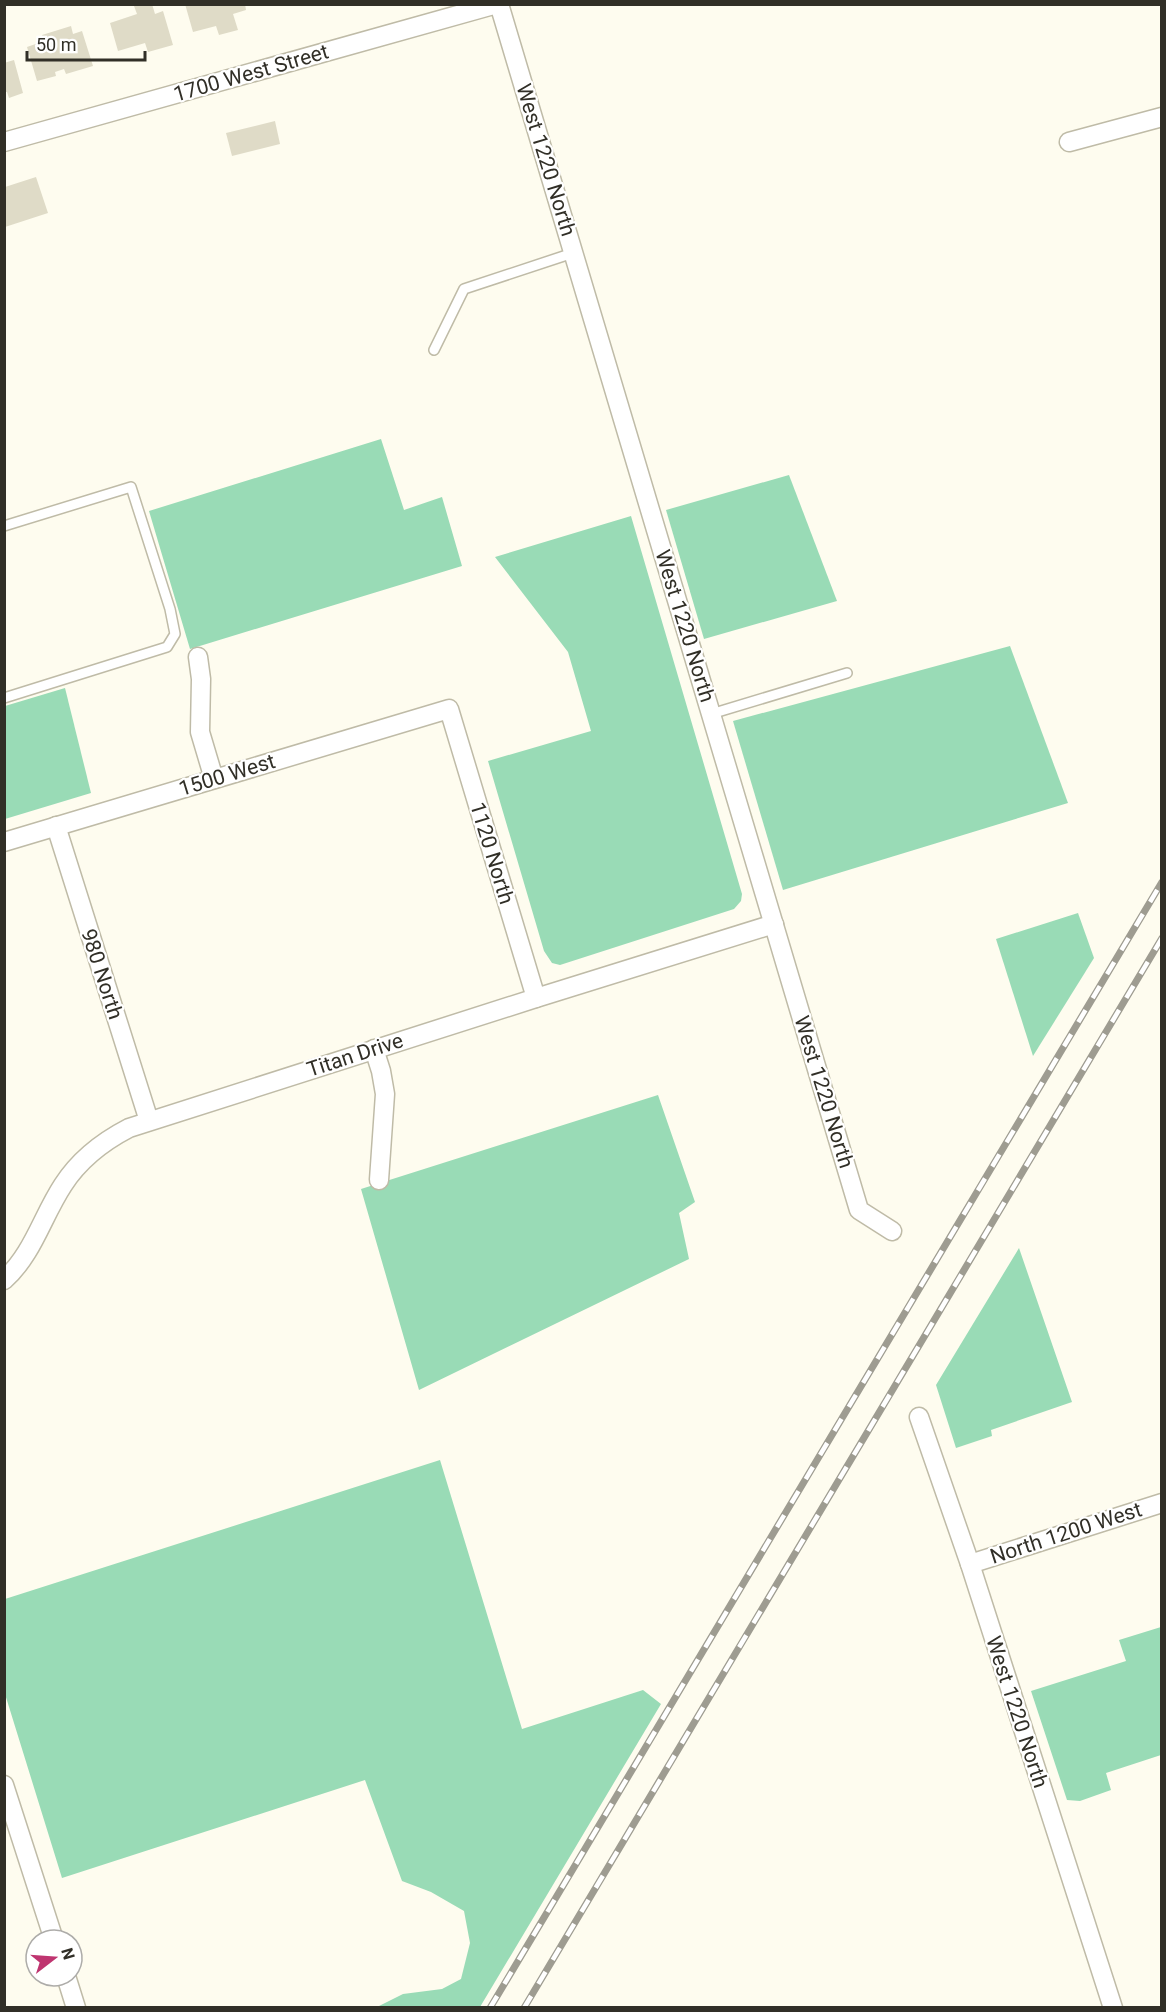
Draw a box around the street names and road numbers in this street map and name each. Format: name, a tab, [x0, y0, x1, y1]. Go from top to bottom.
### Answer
street label: 1700 West Street	[171, 39, 331, 107]
street label: West 1220 North	[511, 81, 581, 239]
street label: West 1220 North	[650, 547, 720, 705]
street label: 1500 West	[176, 749, 278, 801]
street label: 1120 North	[465, 799, 519, 907]
street label: 980 North	[76, 926, 128, 1022]
street label: West 1220 North	[789, 1013, 859, 1171]
street label: Titan Drive	[304, 1028, 406, 1082]
street label: North 1200 West	[987, 1497, 1145, 1569]
street label: West 1220 North	[981, 1633, 1053, 1791]

